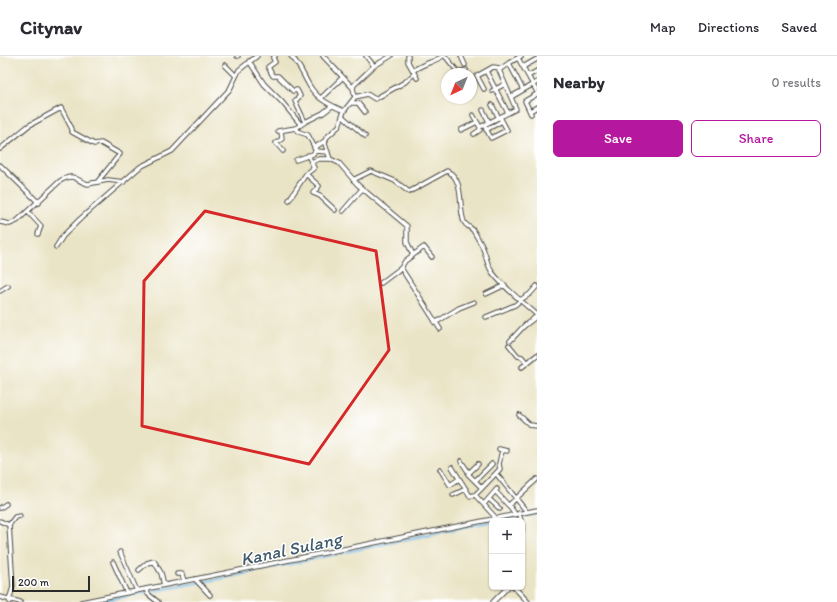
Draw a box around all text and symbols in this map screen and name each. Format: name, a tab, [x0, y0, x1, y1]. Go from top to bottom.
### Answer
text: Citynav	[20, 16, 82, 39]
text: Map	[650, 19, 676, 36]
text: Directions	[698, 19, 759, 36]
text: Saved	[781, 19, 817, 36]
north arrow	[441, 68, 477, 104]
text: Nearby	[553, 72, 605, 92]
text: 0 results	[771, 75, 821, 90]
button: Save	[553, 120, 683, 157]
button: Share	[691, 120, 821, 157]
map controls	[489, 518, 525, 590]
button: +	[489, 518, 525, 554]
water label: Kanal Sulang	[238, 527, 346, 570]
button: −	[489, 554, 525, 590]
scale bar	[12, 574, 90, 593]
text: 200 m	[18, 576, 49, 589]

